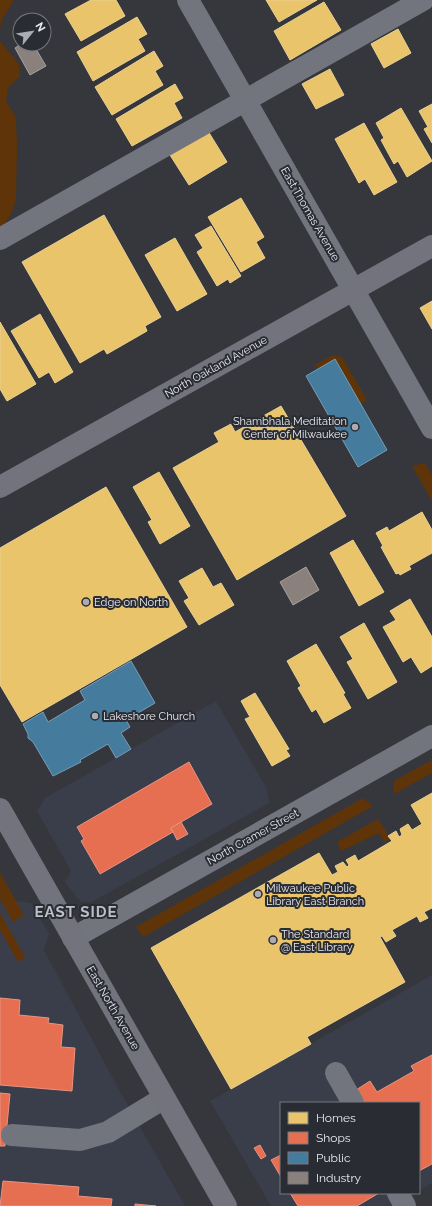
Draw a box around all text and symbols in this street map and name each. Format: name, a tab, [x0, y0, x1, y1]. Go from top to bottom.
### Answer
north arrow	[12, 12, 52, 52]
text: N	[32, 20, 48, 34]
street label: East Thomas Avenue	[278, 165, 342, 264]
street label: North Oakland Avenue	[163, 333, 270, 401]
place label: Shambhala Meditation Center of Milwaukee	[233, 415, 348, 441]
marker: Shambhala Meditation Center of Milwaukee	[350, 422, 360, 432]
place label: Edge on North	[94, 596, 168, 609]
marker: Edge on North	[81, 597, 91, 607]
place label: Lakeshore Church	[103, 710, 195, 723]
marker: Lakeshore Church	[90, 711, 100, 721]
street label: North Cramer Street	[205, 806, 301, 868]
place label: Milwaukee Public Library East Branch	[266, 882, 364, 908]
marker: Milwaukee Public Library East Branch	[253, 889, 263, 899]
district label: EAST SIDE	[35, 903, 117, 921]
place label: The Standard @ East Library	[281, 928, 353, 954]
marker: The Standard @ East Library	[268, 935, 278, 945]
street label: East North Avenue	[84, 964, 143, 1053]
legend	[280, 1102, 420, 1194]
text: Homes	[316, 1111, 356, 1125]
text: Shops	[316, 1131, 351, 1145]
text: Public	[316, 1151, 351, 1165]
text: Industry	[316, 1171, 362, 1185]

